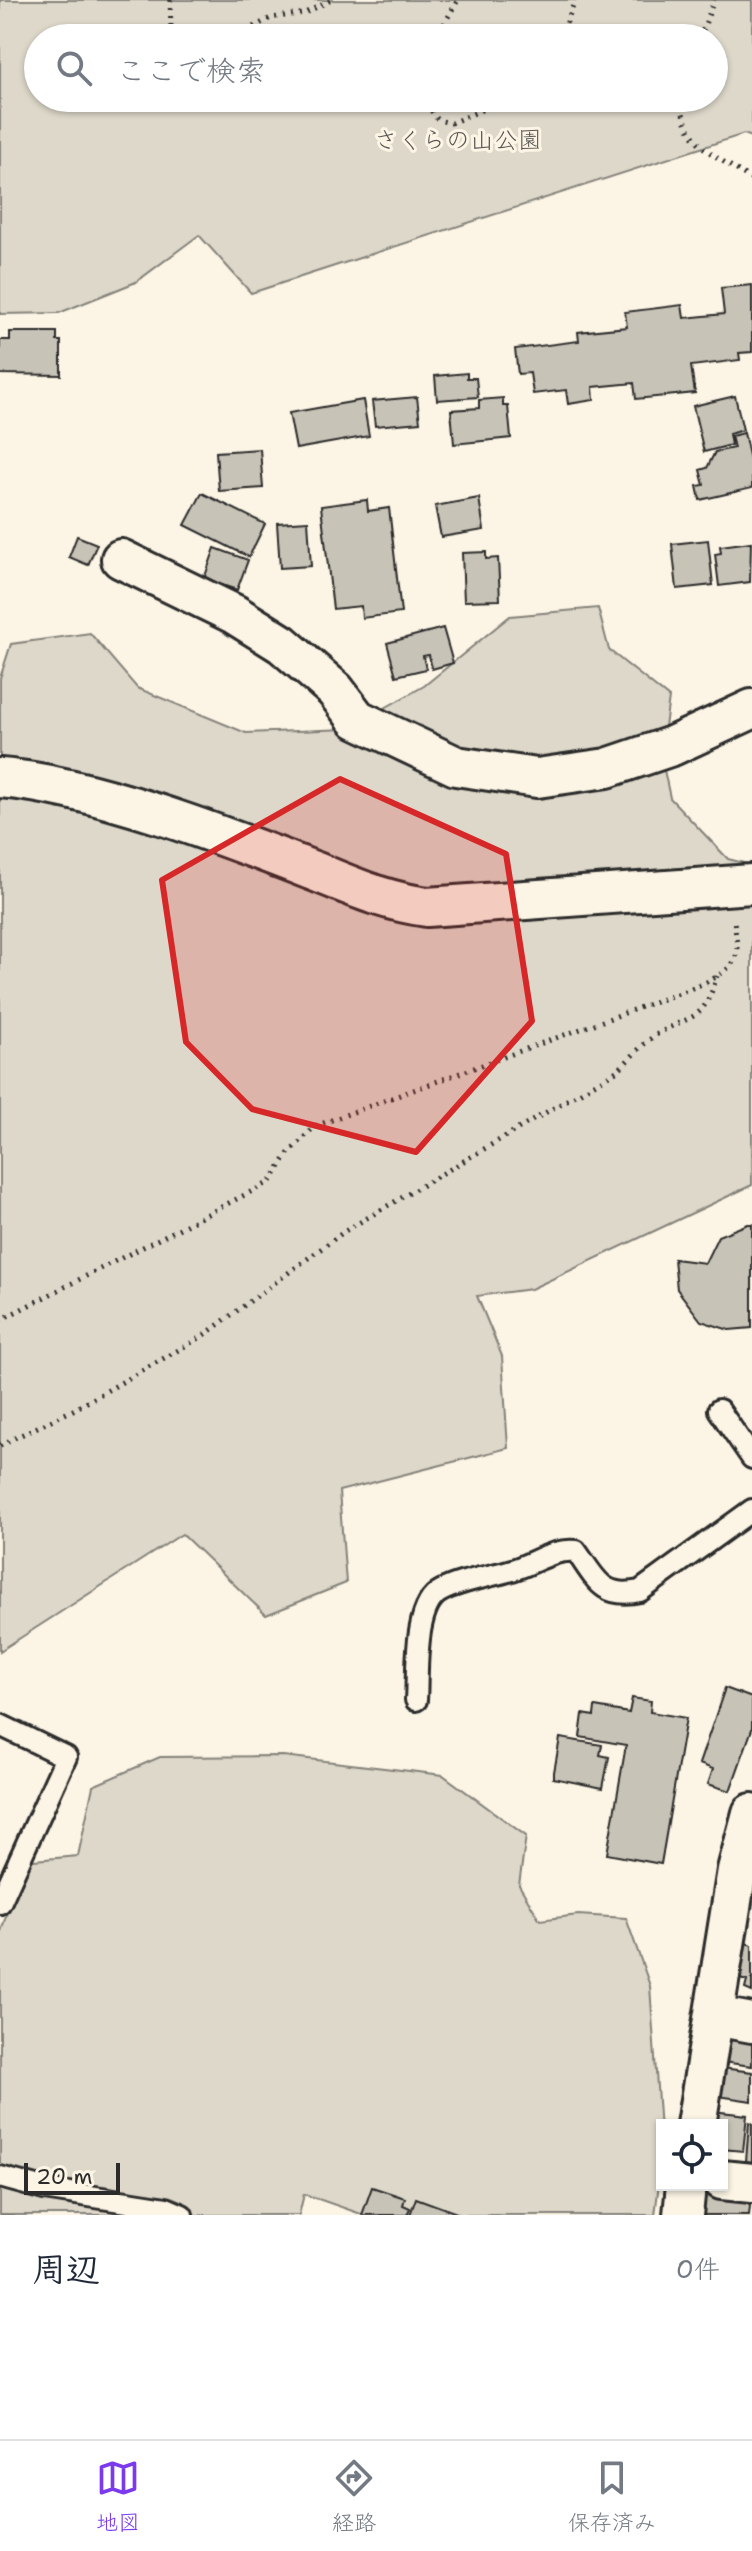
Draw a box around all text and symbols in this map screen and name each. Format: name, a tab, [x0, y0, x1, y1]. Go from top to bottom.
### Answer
search box	[24, 24, 728, 112]
icon: search	[52, 46, 96, 90]
text: ここで検索	[116, 50, 266, 91]
park label: さくらの山公園	[374, 124, 542, 156]
map controls	[656, 2119, 728, 2191]
button: locate	[656, 2119, 728, 2191]
scale bar	[24, 2159, 120, 2195]
text: 20 m	[36, 2162, 93, 2191]
text: 周辺	[32, 2246, 100, 2292]
text: 0件	[676, 2251, 720, 2286]
tab: 地図	[96, 2456, 140, 2537]
tab: 経路	[332, 2456, 376, 2537]
tab: 保存済み	[568, 2456, 656, 2537]

